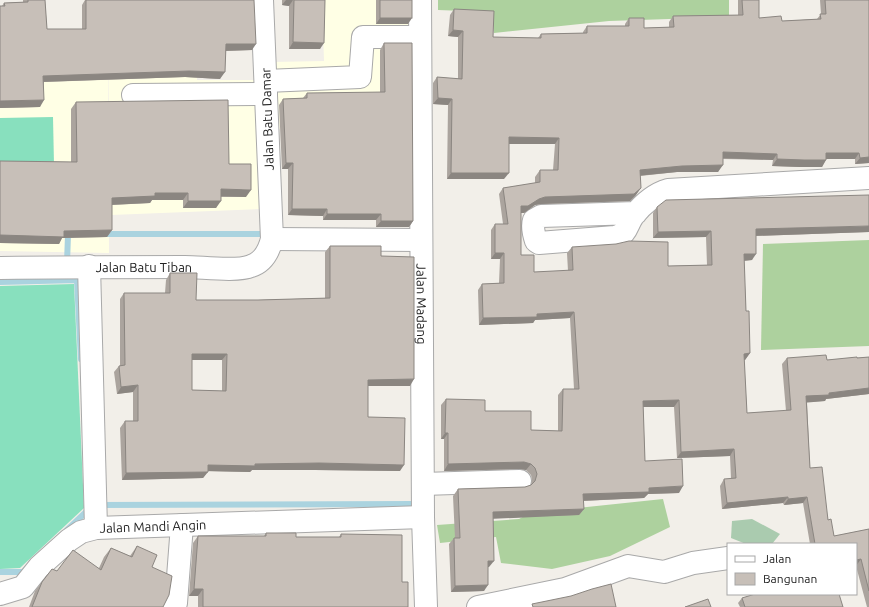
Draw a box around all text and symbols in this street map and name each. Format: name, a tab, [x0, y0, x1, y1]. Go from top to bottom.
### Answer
street label: Jalan Batu Damar	[258, 67, 276, 171]
street label: Jalan Batu Tiban	[96, 260, 192, 274]
street label: Jalan Madang	[415, 264, 429, 344]
street label: Jalan Mandi Angin	[99, 517, 207, 535]
legend	[727, 543, 857, 595]
text: Jalan	[763, 552, 791, 565]
text: Bangunan	[763, 572, 817, 585]

